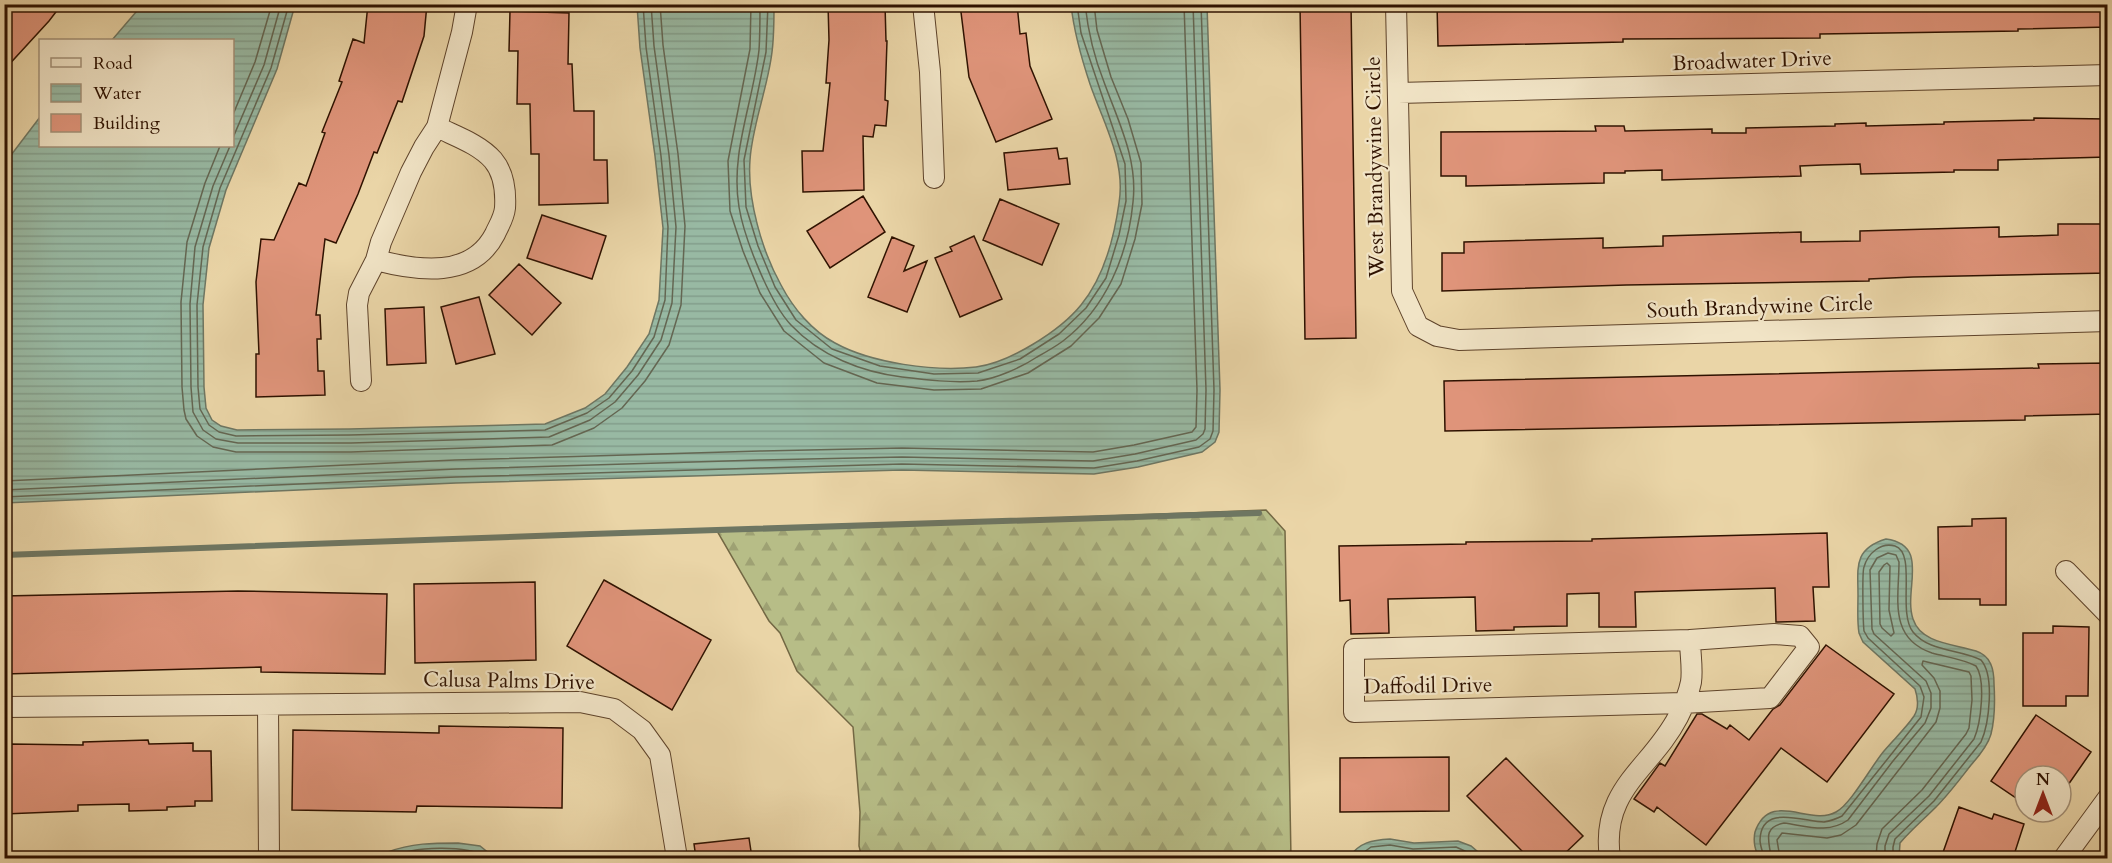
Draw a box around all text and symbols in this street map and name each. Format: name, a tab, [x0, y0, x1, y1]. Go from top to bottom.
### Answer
legend	[39, 39, 234, 147]
street label: Broadwater Drive	[1672, 44, 1832, 78]
text: Road	[93, 51, 133, 76]
street label: West Brandywine Circle	[1359, 56, 1391, 279]
text: Water	[92, 81, 142, 106]
text: Building	[93, 111, 161, 136]
street label: South Brandywine Circle	[1646, 289, 1874, 325]
street label: Calusa Palms Drive	[423, 665, 595, 697]
street label: Daffodil Drive	[1363, 670, 1493, 702]
north arrow	[2013, 764, 2073, 824]
text: N	[2036, 769, 2050, 791]

